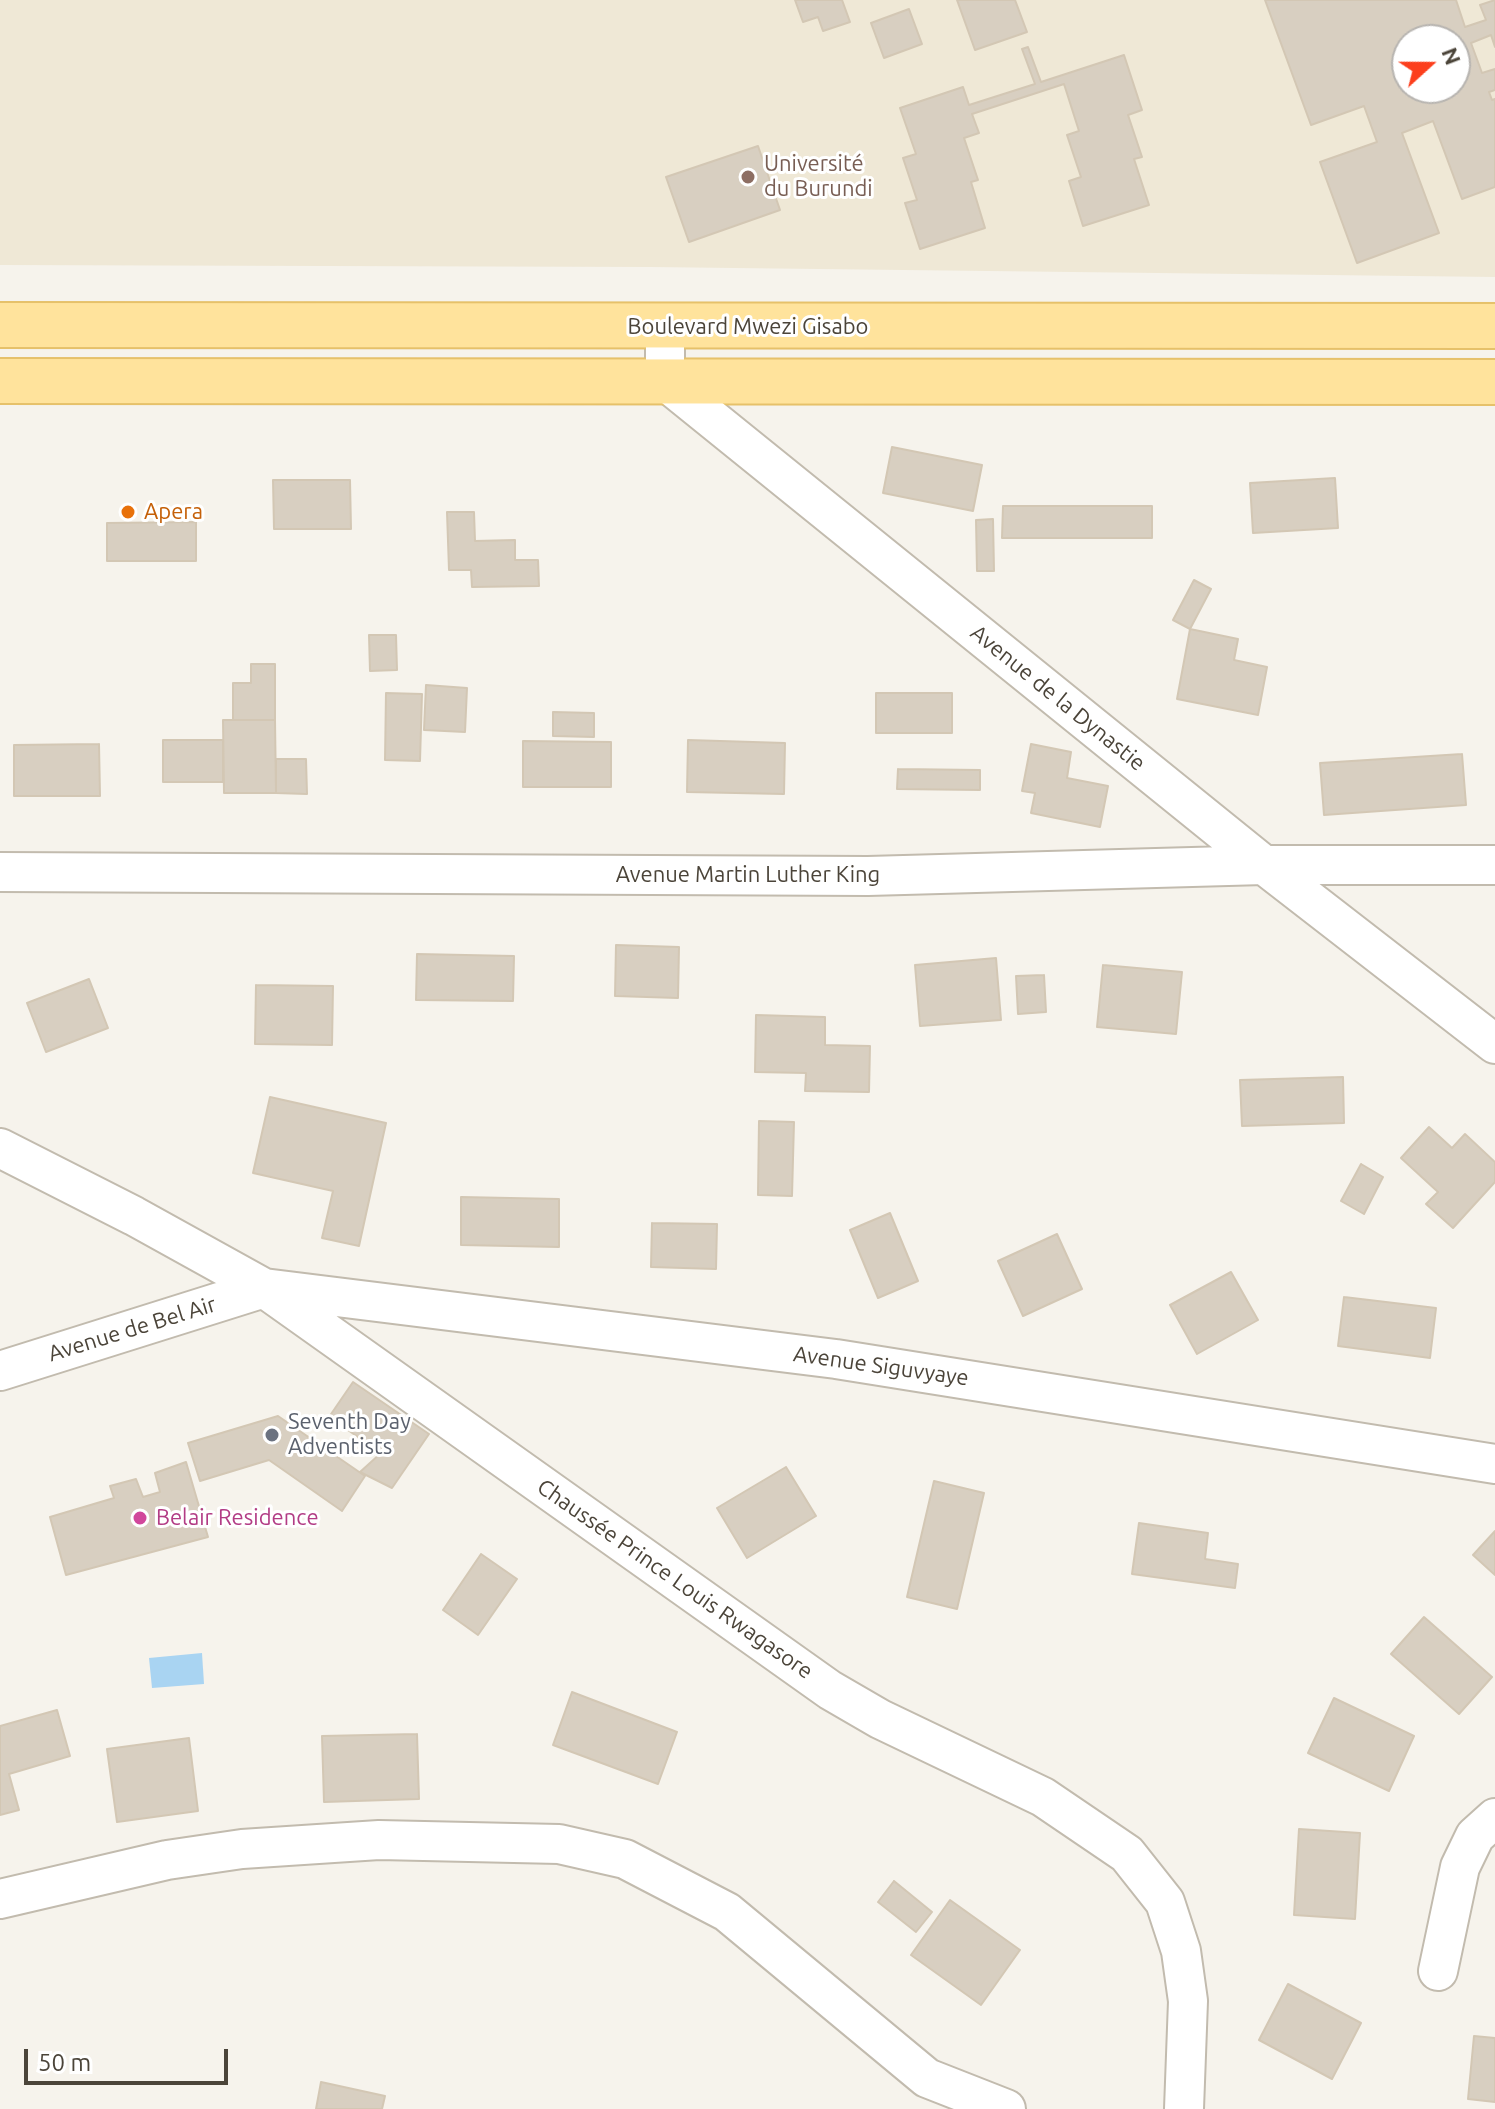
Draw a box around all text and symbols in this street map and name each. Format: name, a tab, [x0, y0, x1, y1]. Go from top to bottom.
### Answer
north arrow	[1391, 24, 1471, 104]
text: N	[1437, 44, 1467, 68]
place label: Université du Burundi	[764, 151, 873, 202]
marker: Université du Burundi	[739, 168, 757, 186]
street label: Boulevard Mwezi Gisabo	[628, 314, 868, 340]
place label: Apera	[144, 499, 203, 525]
marker: Apera	[119, 503, 137, 521]
street label: Avenue de la Dynastie	[965, 619, 1151, 777]
street label: Avenue Martin Luther King	[616, 862, 880, 888]
street label: Avenue de Bel Air	[45, 1291, 219, 1367]
street label: Avenue Siguvyaye	[792, 1341, 970, 1391]
place label: Seventh Day Adventists	[288, 1409, 411, 1460]
marker: Seventh Day Adventists	[263, 1426, 281, 1444]
street label: Chaussée Prince Louis Rwagasore	[532, 1473, 818, 1685]
place label: Belair Residence	[156, 1505, 319, 1531]
marker: Belair Residence	[131, 1509, 149, 1527]
scale bar	[28, 2033, 232, 2083]
text: 50 m	[38, 2049, 91, 2076]

